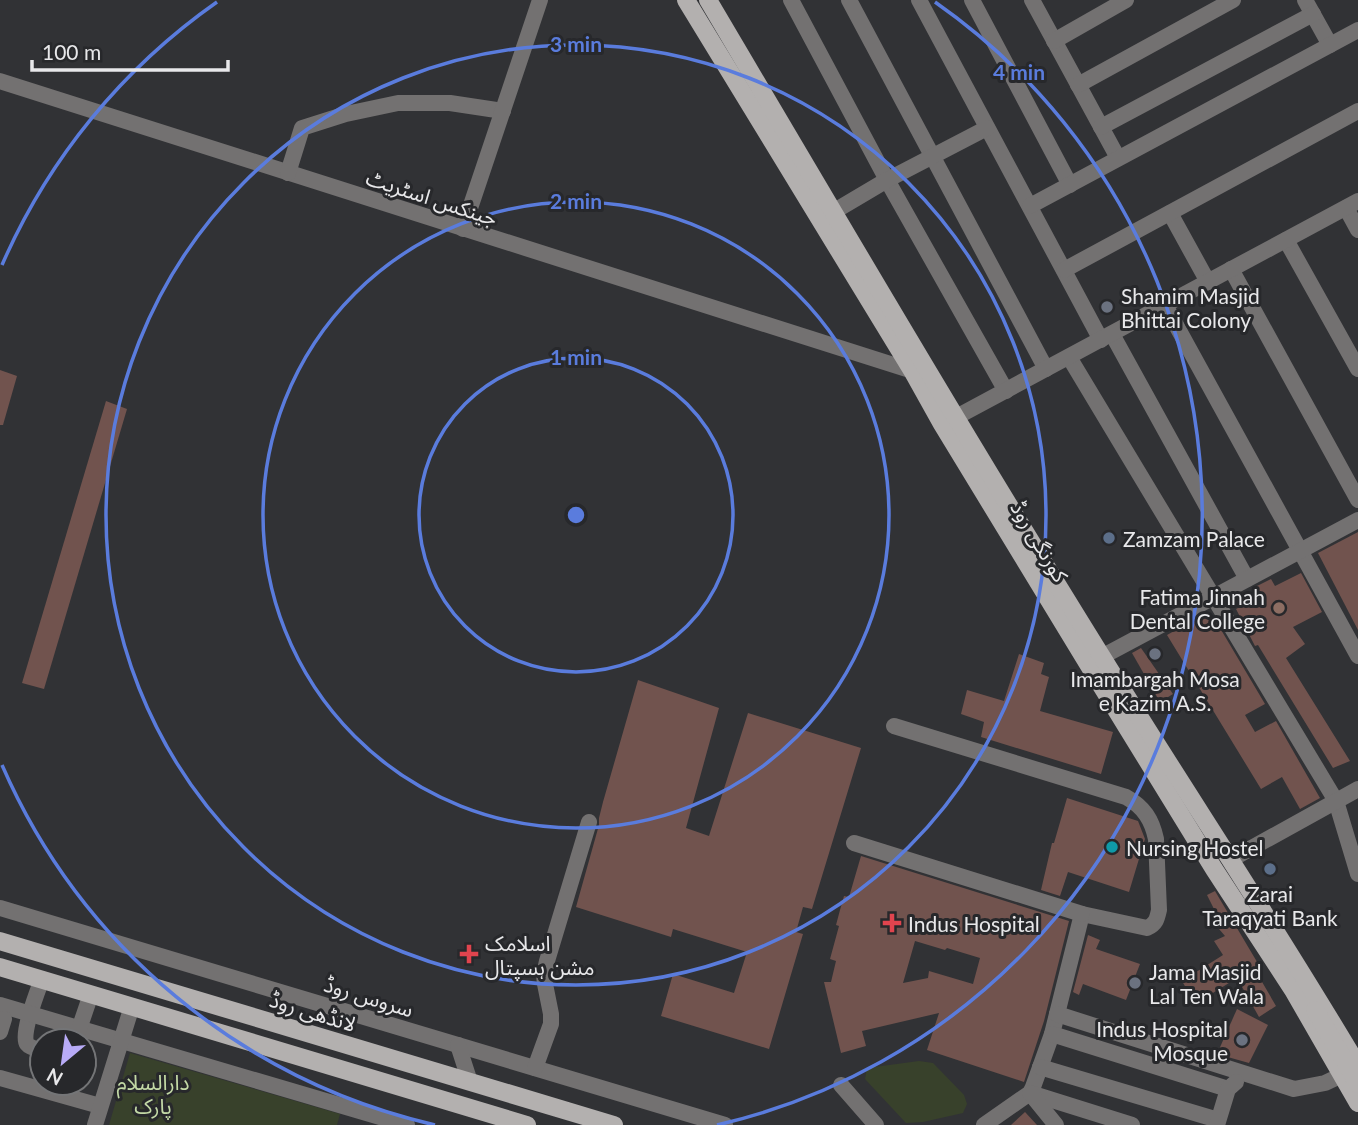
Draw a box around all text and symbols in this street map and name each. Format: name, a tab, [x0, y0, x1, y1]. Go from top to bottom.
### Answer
scale bar	[32, 28, 228, 72]
text: 3 min	[550, 31, 602, 56]
text: 100 m	[42, 39, 101, 64]
text: 4 min	[993, 59, 1045, 84]
street label: جینکس اسٹریٹ	[363, 164, 501, 231]
text: 2 min	[550, 188, 602, 213]
place label: Shamim Masjid Bhittai Colony	[1121, 283, 1260, 332]
marker: Shamim Masjid Bhittai Colony	[1099, 299, 1115, 315]
text: 1 min	[550, 344, 602, 369]
street label: کورنگی روڈ	[1005, 496, 1074, 587]
centre of rings	[564, 503, 588, 527]
place label: Zamzam Palace	[1123, 526, 1265, 551]
marker: Zamzam Palace	[1101, 530, 1117, 546]
place label: Fatima Jinnah Dental College	[1130, 584, 1265, 633]
marker: Fatima Jinnah Dental College	[1271, 600, 1287, 616]
marker: Imambargah Mosa e Kazim A.S.	[1147, 646, 1163, 662]
place label: Imambargah Mosa e Kazim A.S.	[1070, 666, 1240, 715]
place label: Nursing Hostel	[1126, 835, 1264, 860]
marker: Nursing Hostel	[1104, 839, 1120, 855]
marker: Zarai Taraqyati Bank	[1262, 861, 1278, 877]
place label: Zarai Taraqyati Bank	[1202, 881, 1338, 930]
place label: Indus Hospital	[908, 911, 1040, 936]
marker: Indus Hospital	[882, 913, 902, 933]
place label: اسلامک مشن ہسپتال	[485, 930, 594, 981]
marker: اسلامک مشن ہسپتال	[459, 944, 479, 964]
place label: Jama Masjid Lal Ten Wala	[1149, 959, 1264, 1008]
street label: سروس روڈ	[321, 971, 417, 1022]
marker: Jama Masjid Lal Ten Wala	[1127, 975, 1143, 991]
street label: لانڈھی روڈ	[266, 986, 359, 1037]
place label: Indus Hospital Mosque	[1096, 1016, 1228, 1065]
north arrow	[28, 1027, 98, 1097]
marker: Indus Hospital Mosque	[1234, 1032, 1250, 1048]
text: N	[43, 1064, 66, 1091]
park label: دارالسلام پارک	[116, 1069, 190, 1120]

